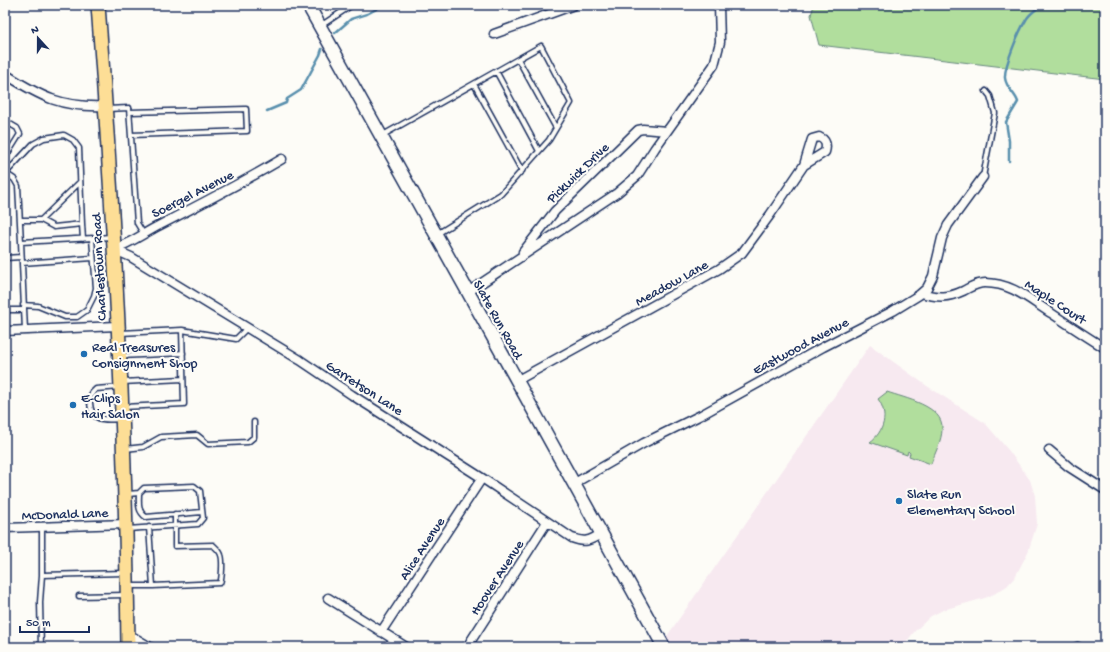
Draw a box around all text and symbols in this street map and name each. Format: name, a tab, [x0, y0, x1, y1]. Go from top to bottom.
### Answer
north arrow	[18, 18, 58, 58]
text: N	[30, 24, 41, 37]
street label: Pickwick Drive	[543, 139, 614, 209]
street label: Soergel Avenue	[149, 167, 238, 223]
street label: Charlestown Road	[89, 211, 112, 321]
street label: Meadow Lane	[633, 257, 712, 311]
street label: Maple Court	[1021, 277, 1090, 330]
street label: Slate Run Road	[468, 278, 526, 364]
street label: Eastwood Avenue	[750, 314, 853, 380]
place label: Real Treasures Consignment Shop	[92, 340, 197, 373]
marker: Real Treasures Consignment Shop	[79, 349, 89, 359]
street label: Garretson Lane	[322, 358, 406, 421]
place label: E-Clips Hair Salon	[81, 391, 140, 424]
marker: E-Clips Hair Salon	[68, 400, 78, 410]
place label: Slate Run Elementary School	[907, 487, 1015, 520]
marker: Slate Run Elementary School	[894, 496, 904, 506]
street label: McDonald Lane	[21, 505, 109, 526]
street label: Alice Avenue	[396, 514, 450, 584]
street label: Hoover Avenue	[467, 537, 529, 619]
scale bar	[20, 608, 89, 634]
text: 50 m	[26, 617, 51, 631]

